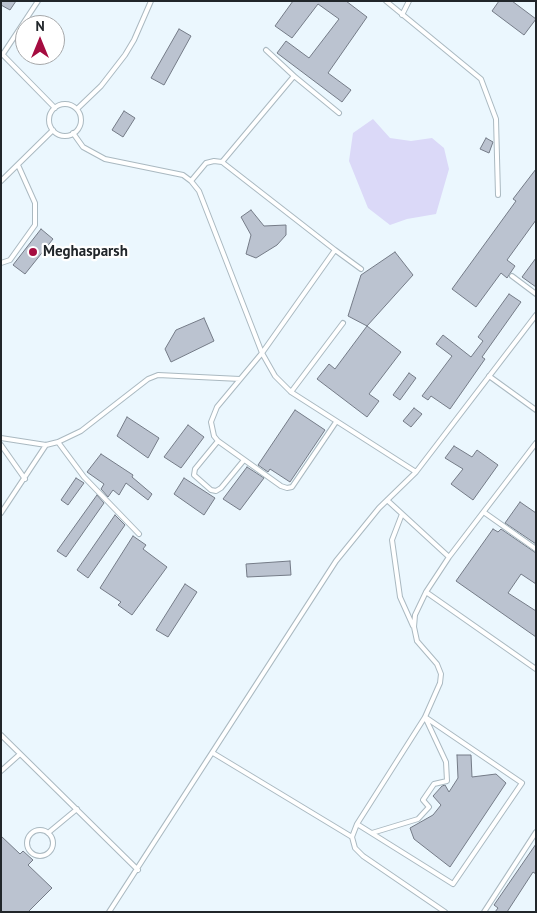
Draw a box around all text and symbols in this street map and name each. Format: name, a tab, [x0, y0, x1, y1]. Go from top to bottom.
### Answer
north arrow	[15, 15, 65, 65]
text: N	[35, 17, 45, 35]
place label: Meghasparsh	[43, 243, 128, 261]
marker: Meghasparsh	[27, 246, 39, 258]

